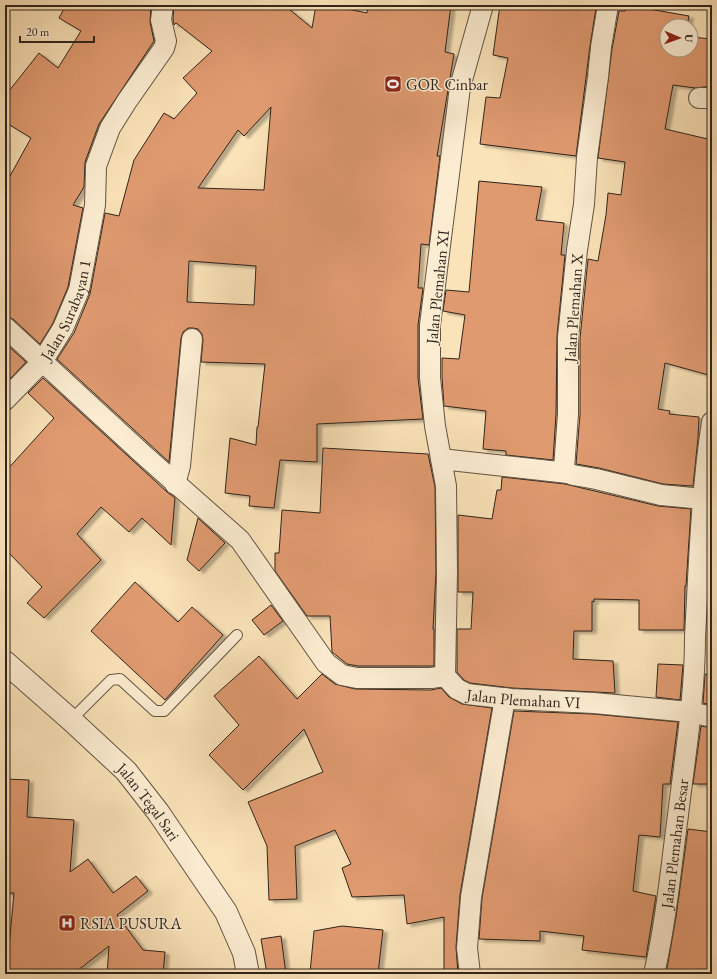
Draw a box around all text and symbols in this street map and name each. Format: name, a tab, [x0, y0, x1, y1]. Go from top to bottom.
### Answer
scale bar	[20, 18, 94, 44]
north arrow	[659, 18, 699, 58]
text: 20 m	[26, 24, 50, 40]
text: U	[682, 34, 696, 43]
sports icon: GOR Cinbar	[383, 74, 403, 94]
place label: GOR Cinbar	[406, 74, 489, 95]
street label: Jalan Plemahan XI	[421, 228, 454, 347]
street label: Jalan Plemahan X	[559, 252, 588, 365]
street label: Jalan Surabayan 1	[35, 258, 96, 366]
street label: Jalan Plemahan VI	[464, 684, 581, 713]
street label: Jalan Tegal Sari	[111, 757, 185, 845]
street label: Jalan Plemahan Besar	[656, 777, 694, 912]
hospital icon: RSIA PUSURA	[57, 913, 77, 933]
place label: RSIA PUSURA	[80, 913, 182, 934]

